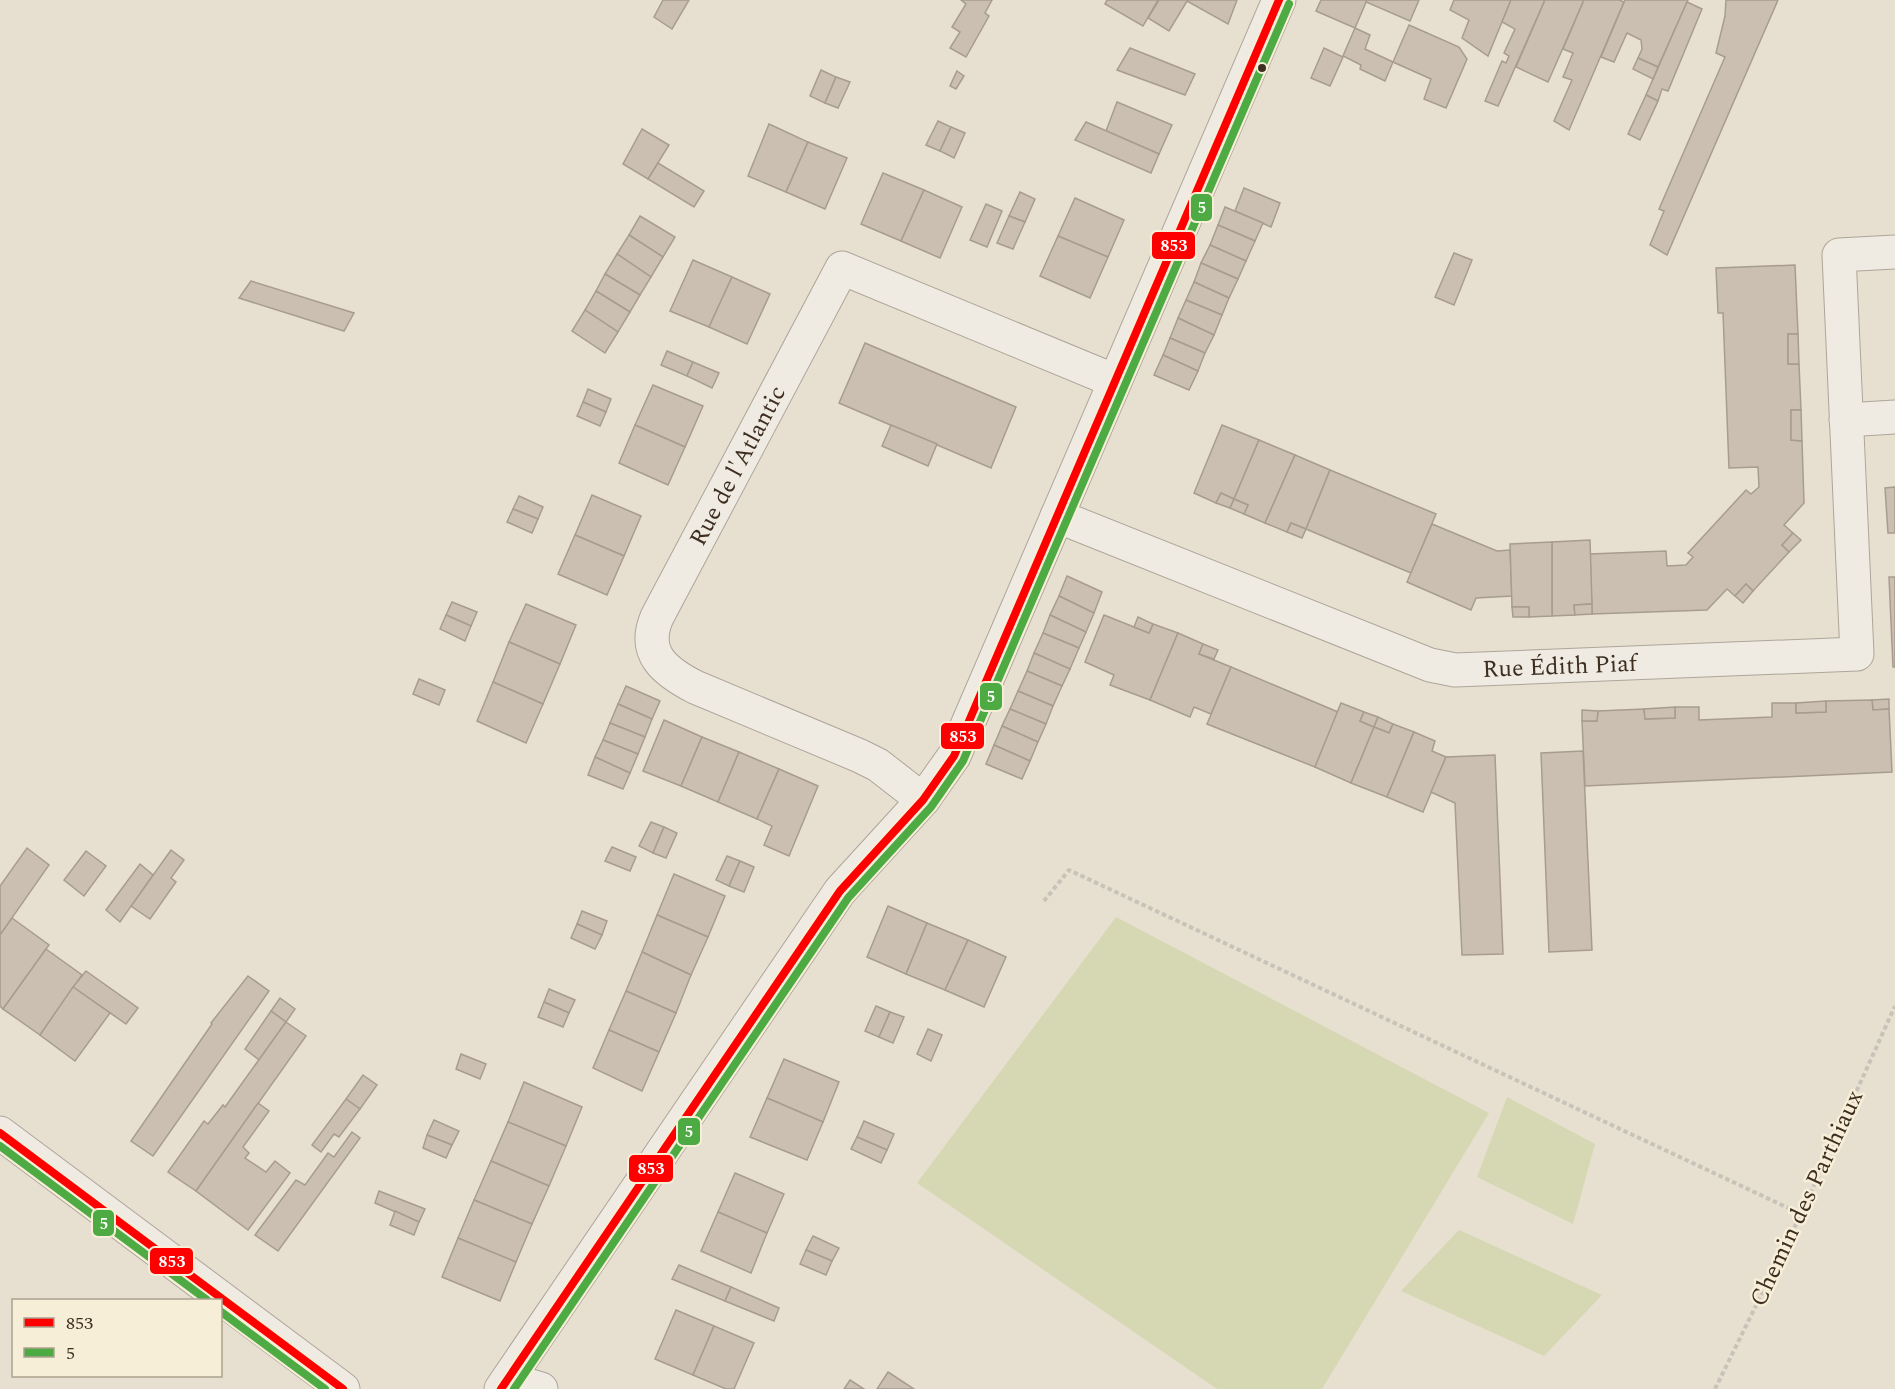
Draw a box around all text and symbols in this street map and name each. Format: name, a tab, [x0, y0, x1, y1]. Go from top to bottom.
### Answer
unlabelled marker	[1256, 62, 1268, 74]
line badge: 5	[1190, 193, 1213, 222]
text: 5	[1198, 196, 1206, 220]
line badge: 853	[1151, 231, 1196, 260]
text: 853	[1161, 234, 1187, 258]
street label: Rue de l'Atlantic	[681, 379, 796, 553]
street label: Rue Édith Piaf	[1482, 646, 1640, 688]
line badge: 5	[979, 682, 1003, 711]
text: 5	[987, 685, 995, 709]
line badge: 853	[940, 722, 985, 750]
text: 853	[950, 725, 976, 749]
street label: Chemin des Parthiaux	[1741, 1084, 1873, 1313]
line badge: 5	[677, 1117, 701, 1146]
text: 5	[685, 1120, 693, 1144]
line badge: 853	[628, 1154, 674, 1183]
text: 853	[638, 1157, 664, 1181]
line badge: 5	[92, 1209, 115, 1237]
text: 5	[100, 1212, 108, 1236]
line badge: 853	[149, 1247, 194, 1275]
text: 853	[159, 1250, 185, 1274]
legend	[12, 1299, 222, 1377]
text: 853	[66, 1310, 93, 1337]
text: 5	[66, 1340, 75, 1367]

